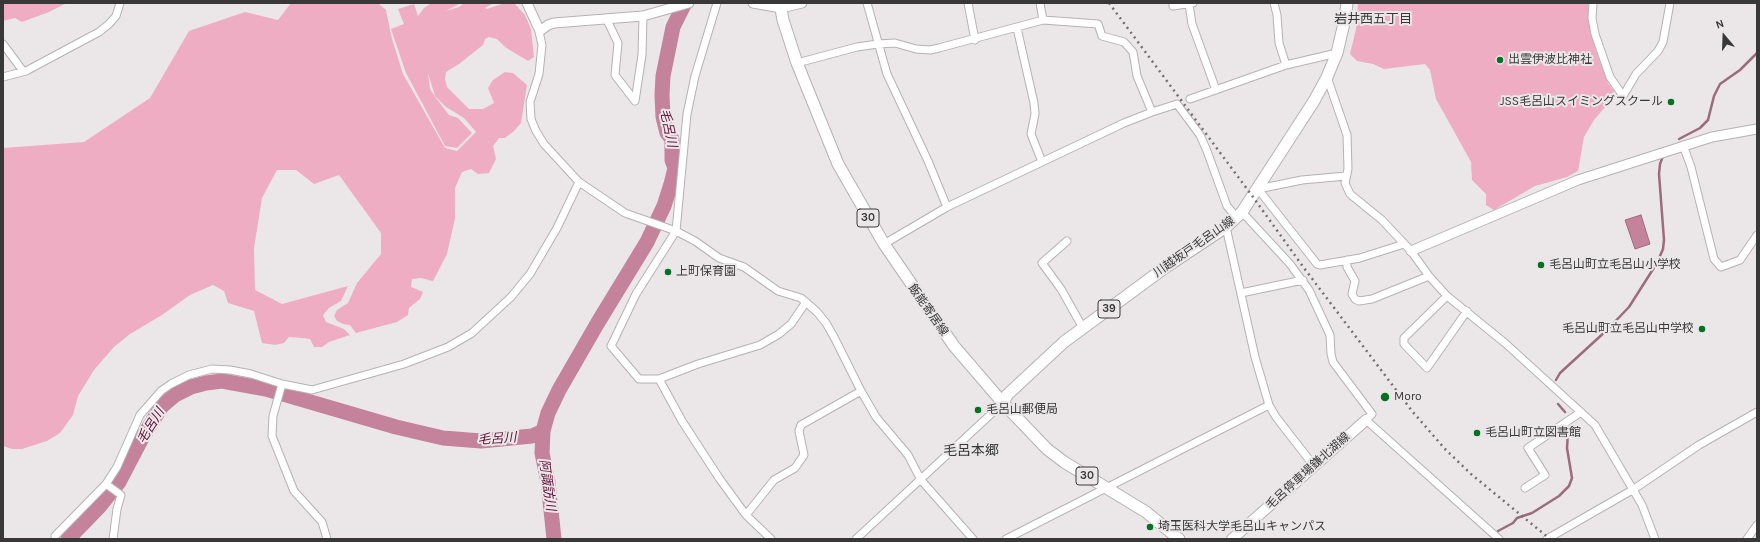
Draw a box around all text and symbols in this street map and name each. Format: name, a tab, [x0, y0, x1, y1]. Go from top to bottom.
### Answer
district label: 岩井西五丁目	[1334, 11, 1412, 27]
north arrow	[1704, 16, 1744, 56]
text: N	[1714, 17, 1726, 32]
place label: 出雲伊波比神社	[1508, 53, 1592, 67]
marker: 出雲伊波比神社	[1495, 55, 1505, 65]
place label: JSS毛呂山スイミングスクール	[1500, 95, 1663, 109]
marker: JSS毛呂山スイミングスクール	[1666, 97, 1676, 107]
water label: 毛呂川	[656, 107, 680, 149]
road number: 30	[857, 209, 879, 227]
street label: 川越坂戸毛呂山線	[1151, 214, 1237, 280]
place label: 毛呂山町立毛呂山小学校	[1549, 258, 1681, 272]
marker: 毛呂山町立毛呂山小学校	[1536, 260, 1546, 270]
place label: 上町保育園	[676, 265, 736, 279]
marker: 上町保育園	[663, 267, 673, 277]
street label: 飯能寄居線	[905, 281, 951, 339]
road number: 39	[1098, 300, 1120, 318]
place label: 毛呂山町立毛呂山中学校	[1562, 322, 1694, 336]
marker: 毛呂山町立毛呂山中学校	[1697, 324, 1707, 334]
place label: Moro	[1394, 390, 1422, 404]
marker: Moro	[1379, 391, 1391, 403]
place label: 毛呂山郵便局	[986, 403, 1058, 417]
water label: 毛呂川	[134, 405, 168, 447]
marker: 毛呂山郵便局	[973, 405, 983, 415]
place label: 毛呂山町立図書館	[1485, 426, 1581, 440]
marker: 毛呂山町立図書館	[1472, 428, 1482, 438]
water label: 毛呂川	[477, 430, 517, 448]
street label: 毛呂停車場鎌北湖線	[1263, 430, 1353, 512]
district label: 毛呂本郷	[943, 443, 999, 459]
water label: 阿諏訪川	[536, 458, 558, 512]
road number: 30	[1076, 467, 1098, 485]
place label: 埼玉医科大学毛呂山キャンパス	[1158, 520, 1326, 534]
marker: 埼玉医科大学毛呂山キャンパス	[1145, 522, 1155, 532]

